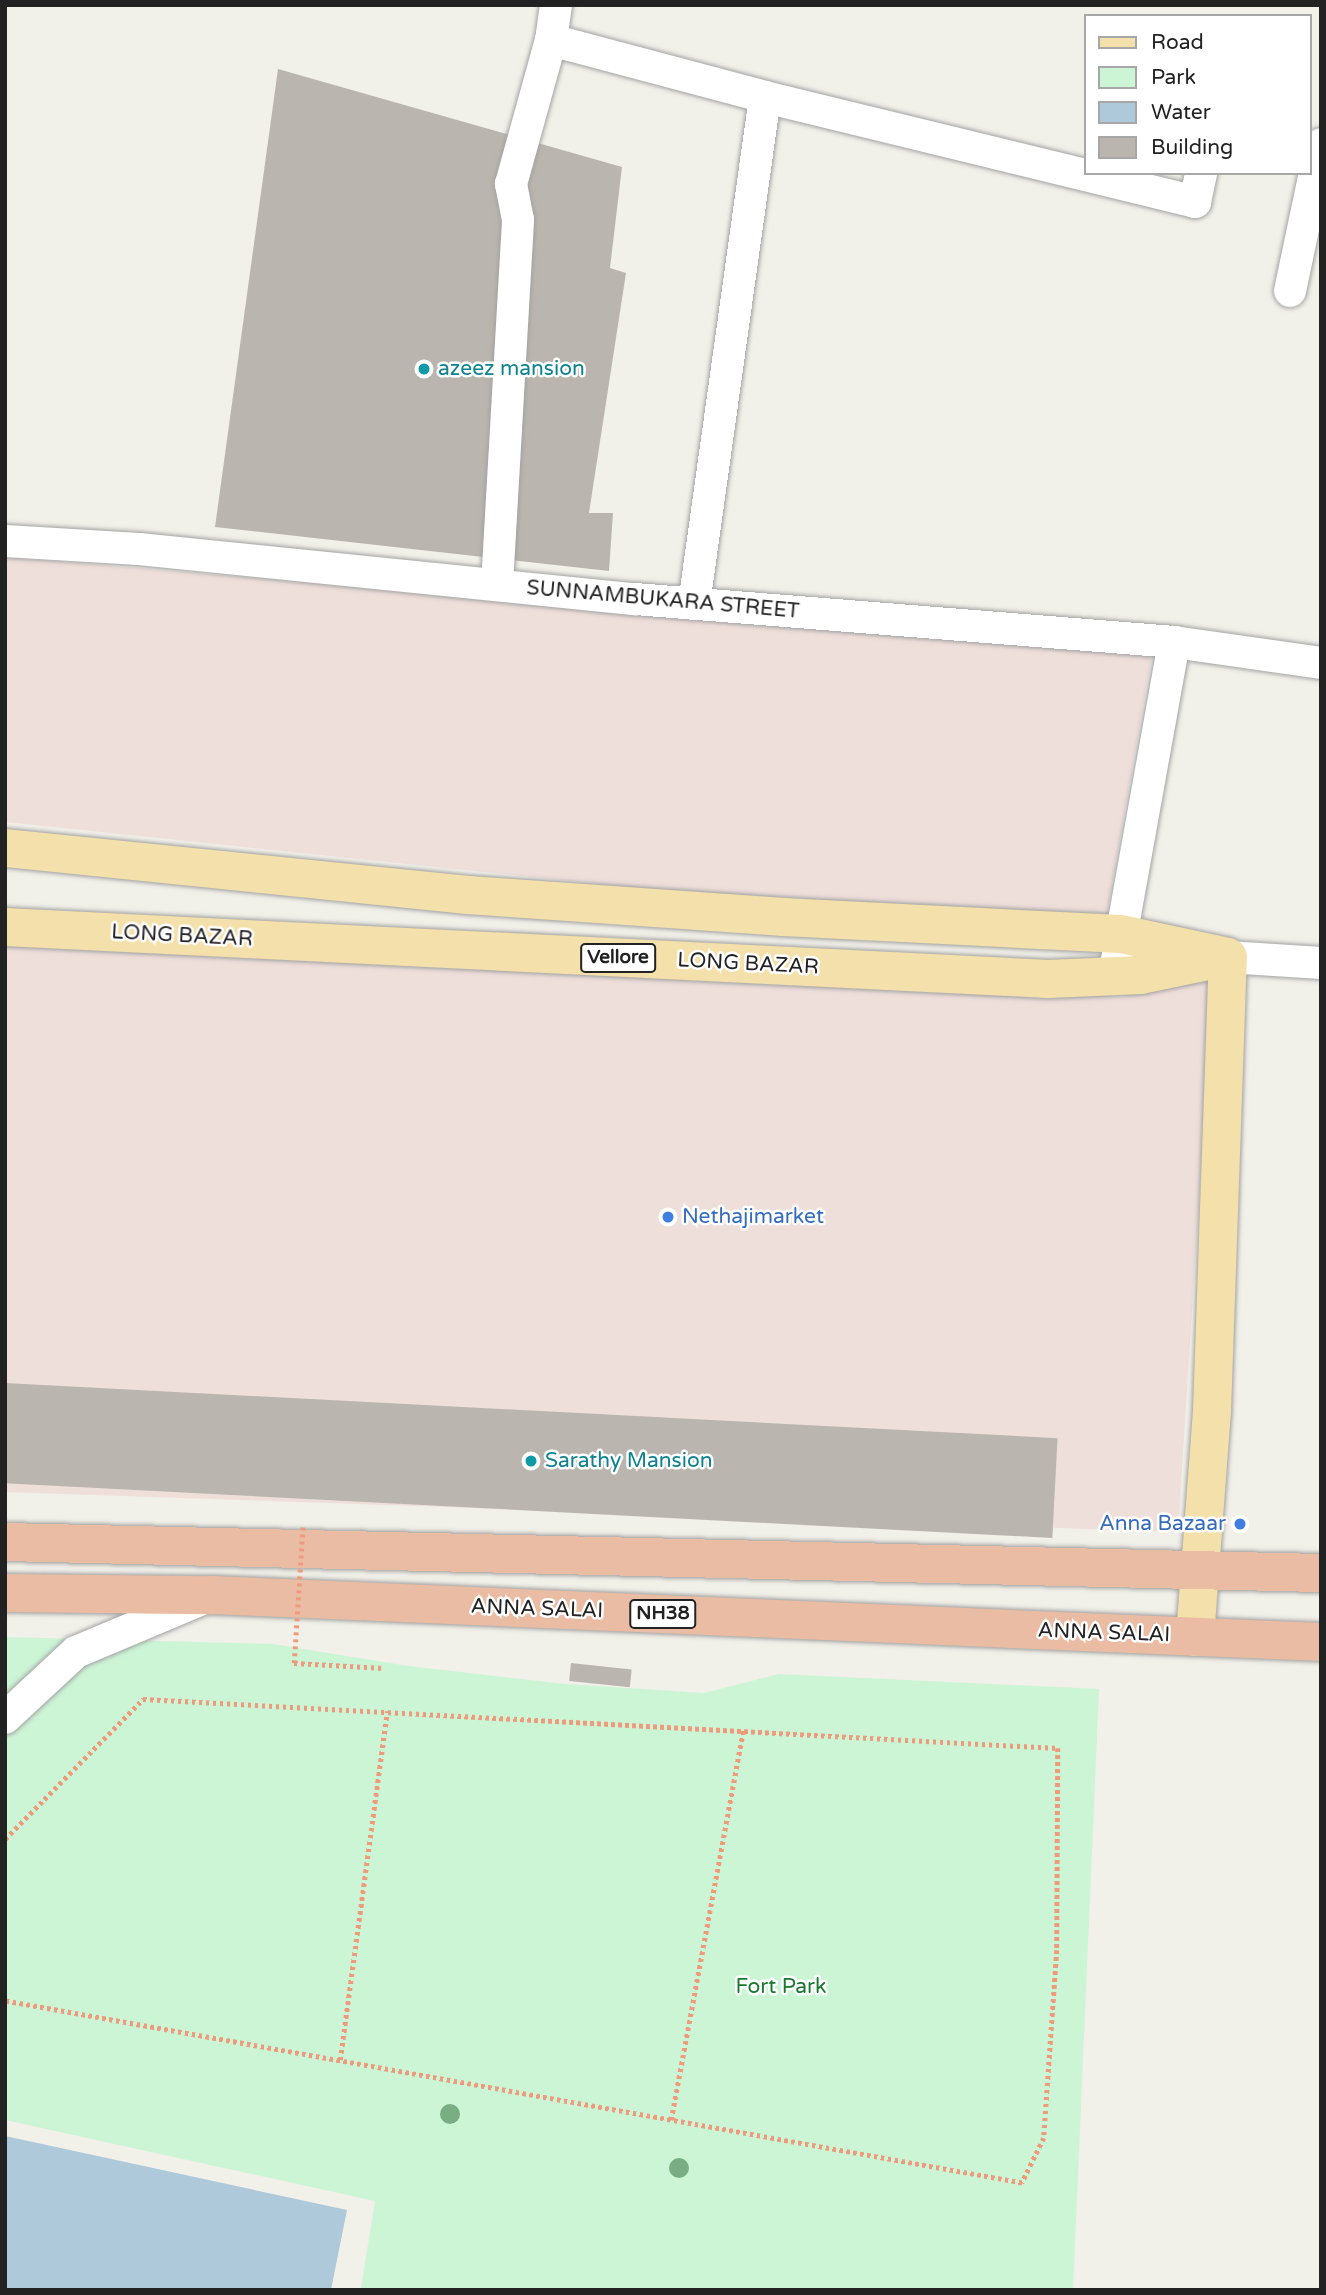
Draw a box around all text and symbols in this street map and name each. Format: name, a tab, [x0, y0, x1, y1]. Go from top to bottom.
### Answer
legend	[1084, 14, 1312, 175]
text: Road	[1151, 30, 1204, 55]
text: Park	[1151, 65, 1196, 90]
text: Water	[1151, 100, 1211, 125]
text: Building	[1151, 135, 1233, 160]
place label: azeez mansion	[438, 356, 585, 382]
marker: azeez mansion	[416, 361, 432, 377]
street label: SUNNAMBUKARA STREET	[525, 576, 801, 624]
street label: LONG BAZAR	[111, 920, 253, 952]
road number: Vellore	[580, 942, 656, 974]
street label: LONG BAZAR	[677, 948, 819, 980]
place label: Nethajimarket	[682, 1204, 824, 1230]
marker: Nethajimarket	[660, 1209, 676, 1225]
place label: Sarathy Mansion	[545, 1448, 712, 1474]
marker: Sarathy Mansion	[523, 1453, 539, 1469]
place label: Anna Bazaar	[1099, 1511, 1226, 1537]
marker: Anna Bazaar	[1232, 1516, 1248, 1532]
street label: ANNA SALAI	[470, 1594, 604, 1624]
road number: NH38	[628, 1598, 698, 1630]
street label: ANNA SALAI	[1037, 1618, 1171, 1648]
park label: Fort Park	[735, 1974, 827, 2000]

